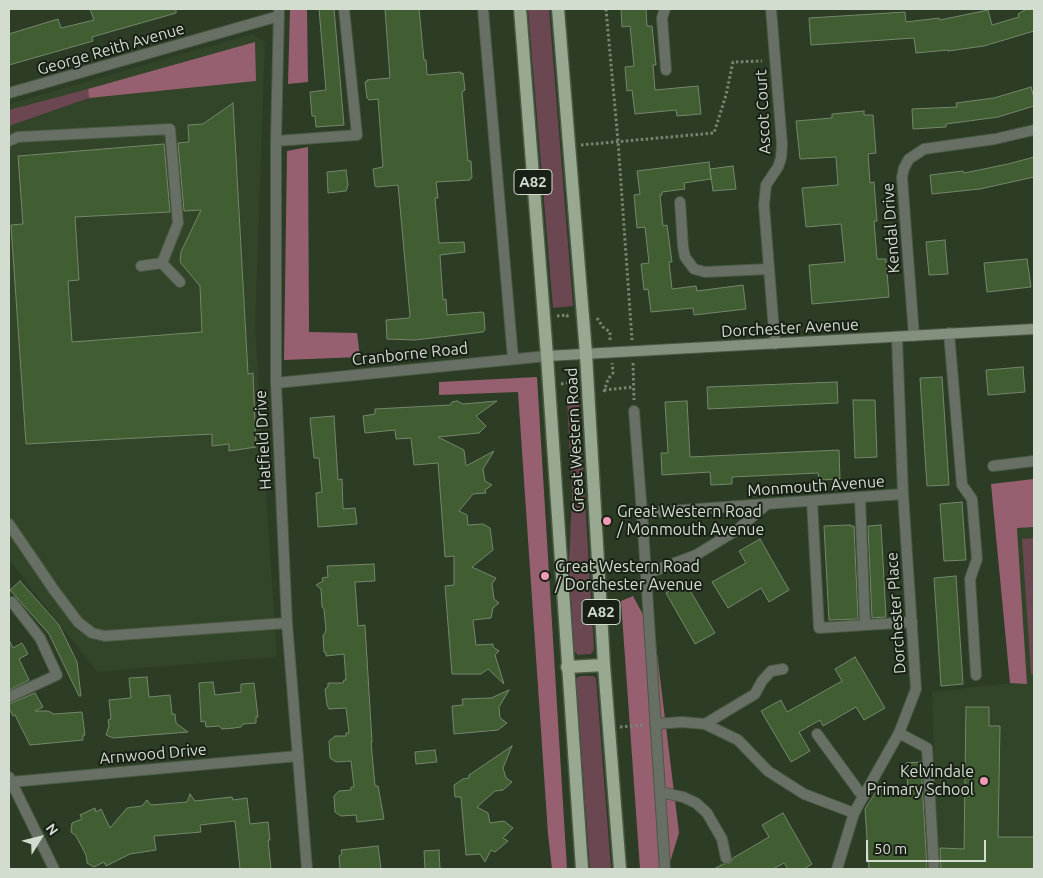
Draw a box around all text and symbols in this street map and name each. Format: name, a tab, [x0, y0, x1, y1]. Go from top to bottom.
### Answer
street label: George Reith Avenue	[35, 19, 187, 79]
street label: Ascot Court	[751, 69, 775, 155]
road number: A82	[514, 170, 552, 194]
street label: Kendal Drive	[878, 182, 904, 274]
street label: Dorchester Avenue	[721, 315, 859, 341]
street label: Cranborne Road	[351, 338, 469, 370]
street label: Great Western Road	[562, 367, 588, 513]
street label: Hatfield Drive	[251, 390, 275, 490]
street label: Monmouth Avenue	[747, 472, 885, 500]
place label: Great Western Road / Monmouth Avenue	[617, 502, 764, 540]
marker: Great Western Road / Monmouth Avenue	[601, 515, 613, 527]
street label: Dorchester Place	[882, 551, 910, 675]
place label: Great Western Road / Dorchester Avenue	[555, 557, 702, 595]
marker: Great Western Road / Dorchester Avenue	[539, 570, 551, 582]
road number: A82	[582, 600, 620, 624]
street label: Arnwood Drive	[99, 740, 207, 768]
place label: Kelvindale Primary School	[867, 762, 974, 800]
marker: Kelvindale Primary School	[978, 775, 990, 787]
north arrow	[15, 813, 65, 863]
text: N	[43, 820, 62, 838]
scale bar	[868, 830, 988, 862]
text: 50 m	[874, 840, 907, 857]

